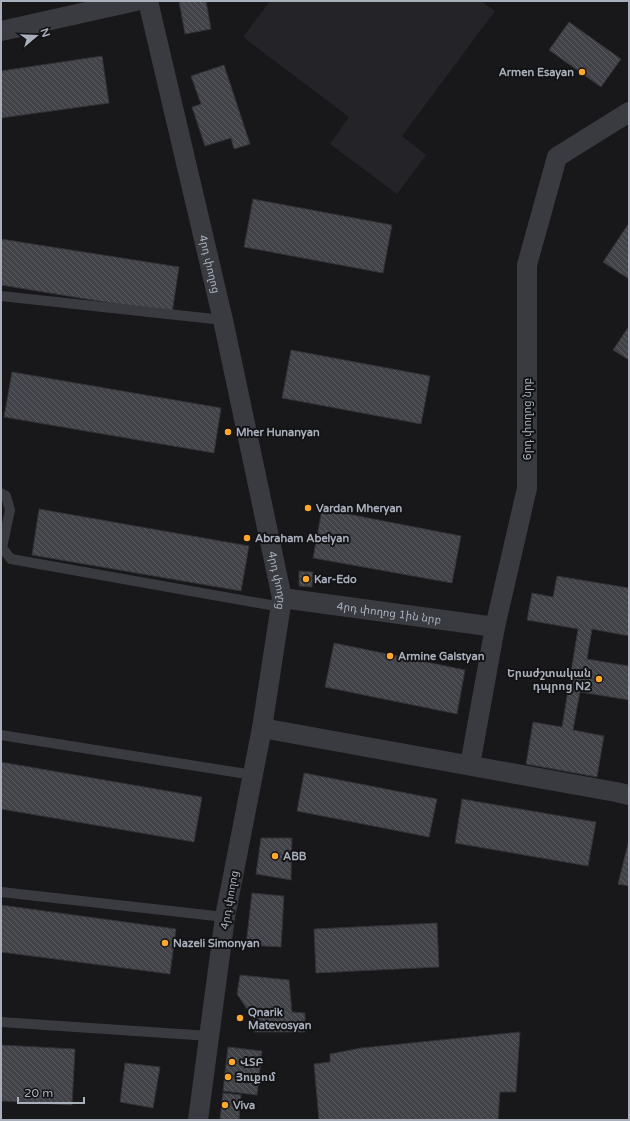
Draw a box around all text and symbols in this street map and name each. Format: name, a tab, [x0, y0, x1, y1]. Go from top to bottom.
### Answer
north arrow	[16, 16, 56, 56]
text: N	[37, 27, 53, 39]
place label: Armen Esayan	[499, 66, 574, 80]
marker: Armen Esayan	[577, 67, 587, 77]
street label: 4րդ փողոց	[196, 233, 222, 295]
street label: 6րդ փողոց նրբ	[521, 378, 534, 460]
place label: Mher Hunanyan	[236, 426, 320, 440]
marker: Mher Hunanyan	[223, 427, 233, 437]
place label: Vardan Mheryan	[316, 502, 403, 516]
marker: Vardan Mheryan	[303, 503, 313, 513]
place label: Abraham Abelyan	[255, 532, 349, 546]
marker: Abraham Abelyan	[242, 533, 252, 543]
street label: 4րդ փողոց	[265, 550, 288, 611]
place label: Kar-Edo	[314, 573, 357, 586]
marker: Kar-Edo	[301, 574, 311, 584]
street label: 4րդ փողոց 1ին նրբ	[336, 600, 442, 627]
place label: Armine Galstyan	[398, 650, 485, 664]
marker: Armine Galstyan	[385, 651, 395, 661]
place label: Երաժշտական դպրոց N2	[507, 667, 591, 693]
marker: Երաժշտական դպրոց N2	[594, 674, 604, 684]
place label: ABB	[283, 850, 307, 863]
marker: ABB	[270, 851, 280, 861]
street label: 4րդ փողոց	[218, 870, 241, 931]
place label: Nazeli Simonyan	[173, 937, 260, 951]
marker: Nazeli Simonyan	[160, 938, 170, 948]
place label: Qnarik Matevosyan	[248, 1006, 312, 1033]
marker: Qnarik Matevosyan	[235, 1013, 245, 1023]
place label: ՎՏԲ	[240, 1056, 263, 1069]
marker: ՎՏԲ	[227, 1057, 237, 1067]
place label: Յուքոմ	[236, 1071, 276, 1084]
marker: Յուքոմ	[223, 1072, 233, 1082]
scale bar	[18, 1079, 84, 1105]
text: 20 m	[24, 1086, 53, 1100]
place label: Viva	[233, 1099, 255, 1112]
marker: Viva	[220, 1100, 230, 1110]

